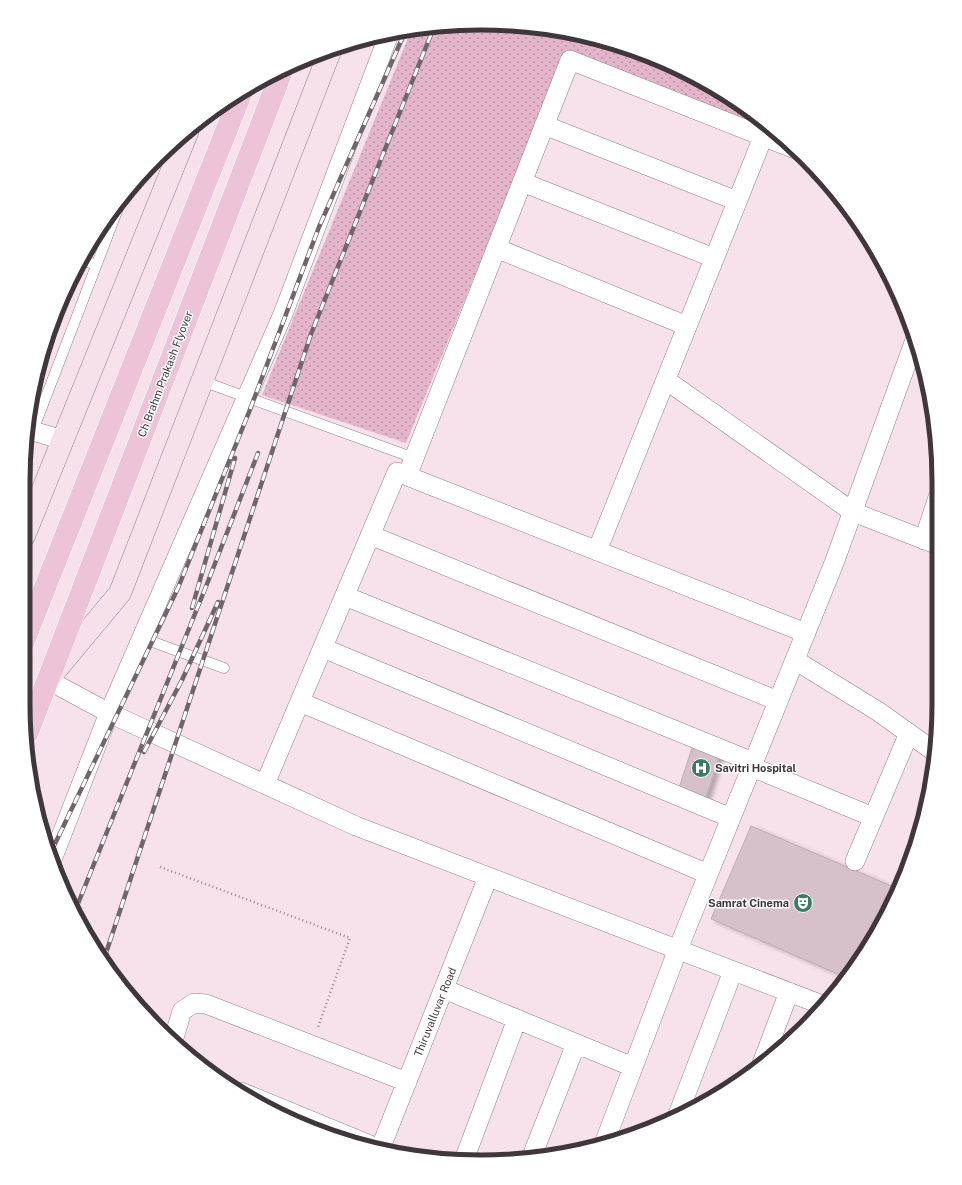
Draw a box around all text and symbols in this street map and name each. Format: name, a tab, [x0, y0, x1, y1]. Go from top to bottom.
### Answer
street label: Ch Brahm Prakash Flyover	[135, 309, 195, 439]
hospital icon: Savitri Hospital	[690, 757, 712, 779]
place label: Savitri Hospital	[715, 762, 797, 774]
theatre icon: Samrat Cinema	[792, 892, 814, 914]
place label: Samrat Cinema	[708, 897, 789, 909]
street label: Thiruvalluvar Road	[412, 966, 458, 1058]

